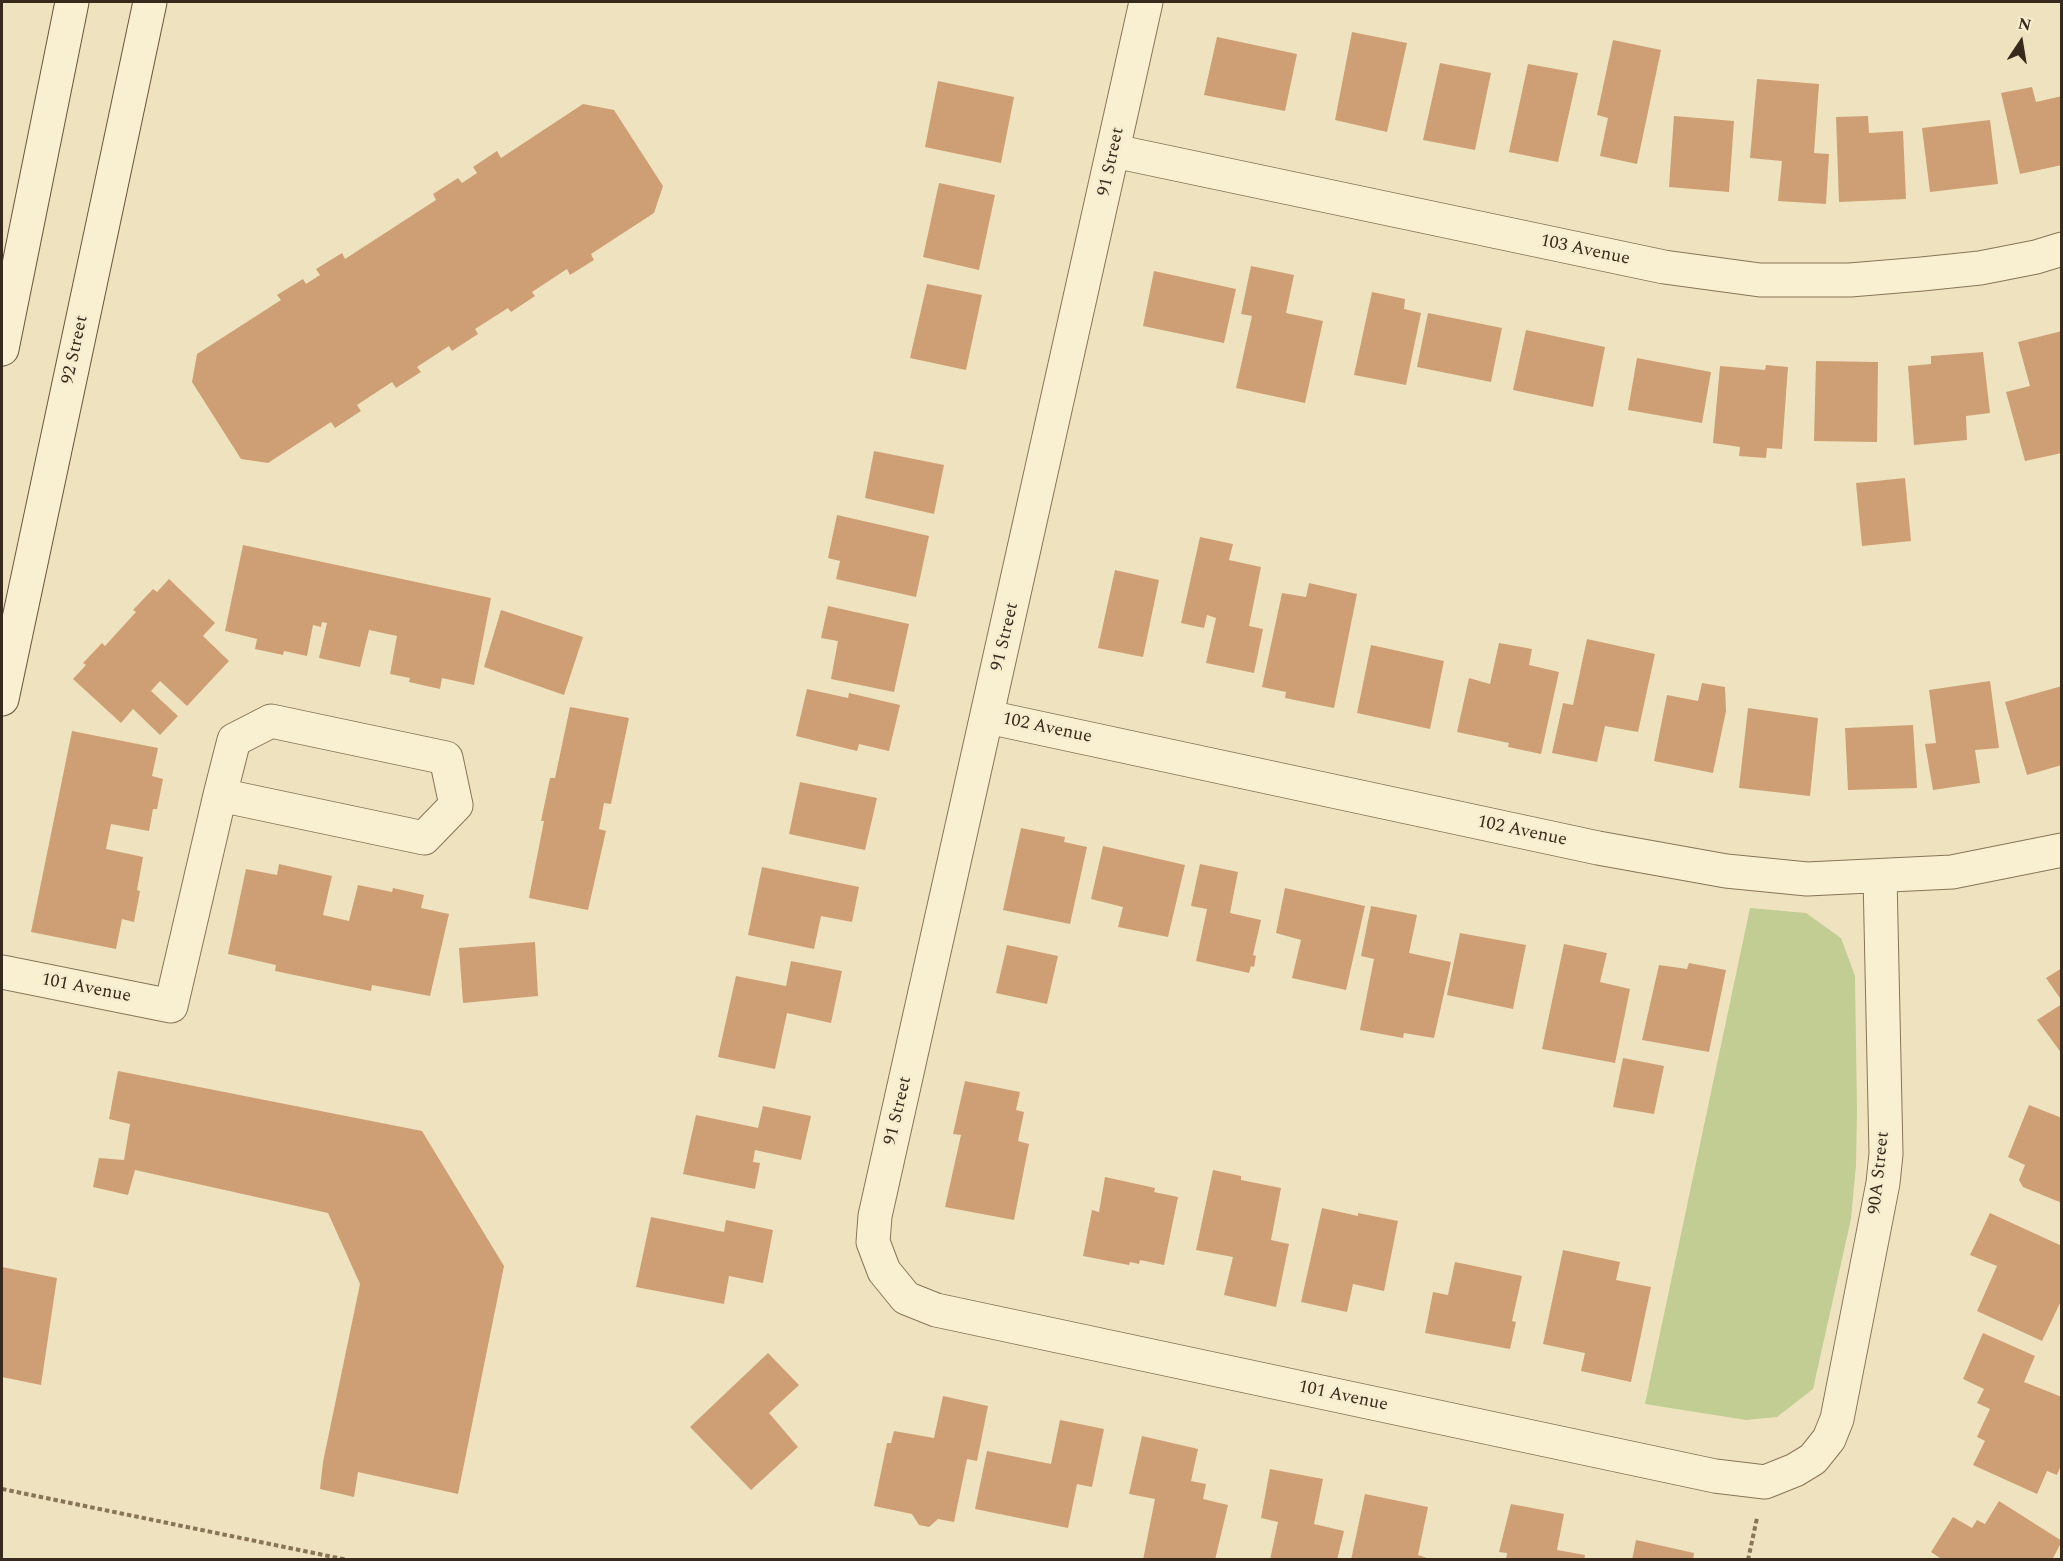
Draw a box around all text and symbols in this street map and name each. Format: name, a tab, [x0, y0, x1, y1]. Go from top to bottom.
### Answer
text: N	[2016, 11, 2034, 37]
north arrow	[1991, 12, 2051, 72]
street label: 91 Street	[1094, 126, 1130, 198]
street label: 103 Avenue	[1538, 231, 1632, 271]
street label: 92 Street	[58, 314, 94, 386]
street label: 91 Street	[988, 601, 1024, 673]
street label: 102 Avenue	[1000, 709, 1094, 749]
street label: 102 Avenue	[1475, 812, 1569, 852]
street label: 101 Avenue	[39, 970, 133, 1008]
street label: 91 Street	[881, 1075, 917, 1147]
street label: 90A Street	[1865, 1130, 1895, 1216]
street label: 101 Avenue	[1296, 1377, 1390, 1417]

